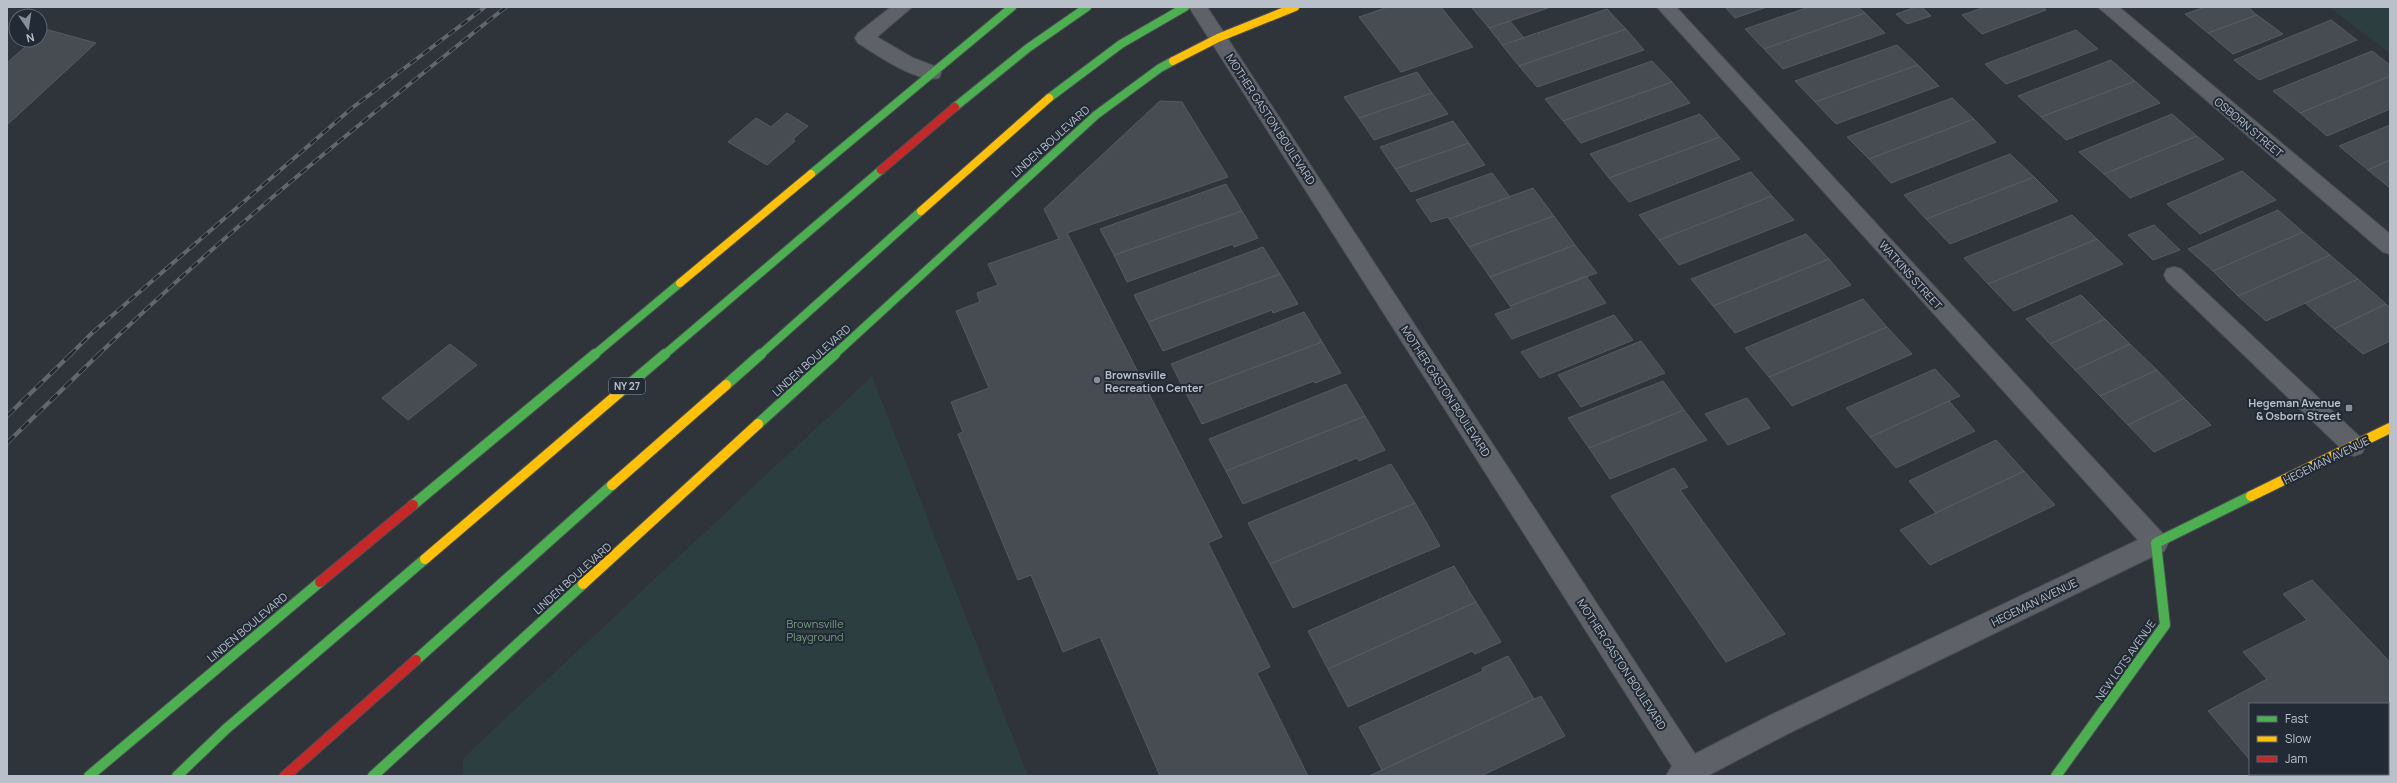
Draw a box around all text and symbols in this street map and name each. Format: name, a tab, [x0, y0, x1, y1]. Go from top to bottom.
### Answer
north arrow	[8, 8, 48, 48]
text: N	[25, 30, 36, 46]
street label: MOTHER GASTON BOULEVARD	[1223, 51, 1319, 187]
street label: OSBORN STREET	[2211, 94, 2287, 160]
street label: LINDEN BOULEVARD	[1008, 102, 1092, 180]
street label: WATKINS STREET	[1876, 238, 1946, 313]
street label: LINDEN BOULEVARD	[769, 321, 853, 399]
street label: MOTHER GASTON BOULEVARD	[1398, 323, 1494, 459]
place label: Brownsville Recreation Center	[1105, 367, 1204, 395]
marker: Brownsville Recreation Center	[1092, 375, 1102, 385]
road number: NY 27	[609, 378, 645, 394]
place label: Hegeman Avenue & Osborn Street	[2248, 395, 2341, 423]
marker: Hegeman Avenue & Osborn Street	[2344, 403, 2354, 413]
street label: HEGEMAN AVENUE	[2280, 433, 2372, 487]
street label: LINDEN BOULEVARD	[530, 539, 614, 617]
street label: HEGEMAN AVENUE	[1988, 575, 2080, 629]
street label: LINDEN BOULEVARD	[204, 589, 290, 665]
street label: MOTHER GASTON BOULEVARD	[1574, 596, 1670, 732]
park label: Brownsville Playground	[786, 616, 844, 644]
street label: NEW LOTS AVENUE	[2091, 617, 2159, 703]
legend	[2249, 703, 2389, 775]
text: Fast	[2285, 710, 2309, 727]
text: Slow	[2285, 730, 2311, 747]
text: Jam	[2285, 750, 2307, 767]

